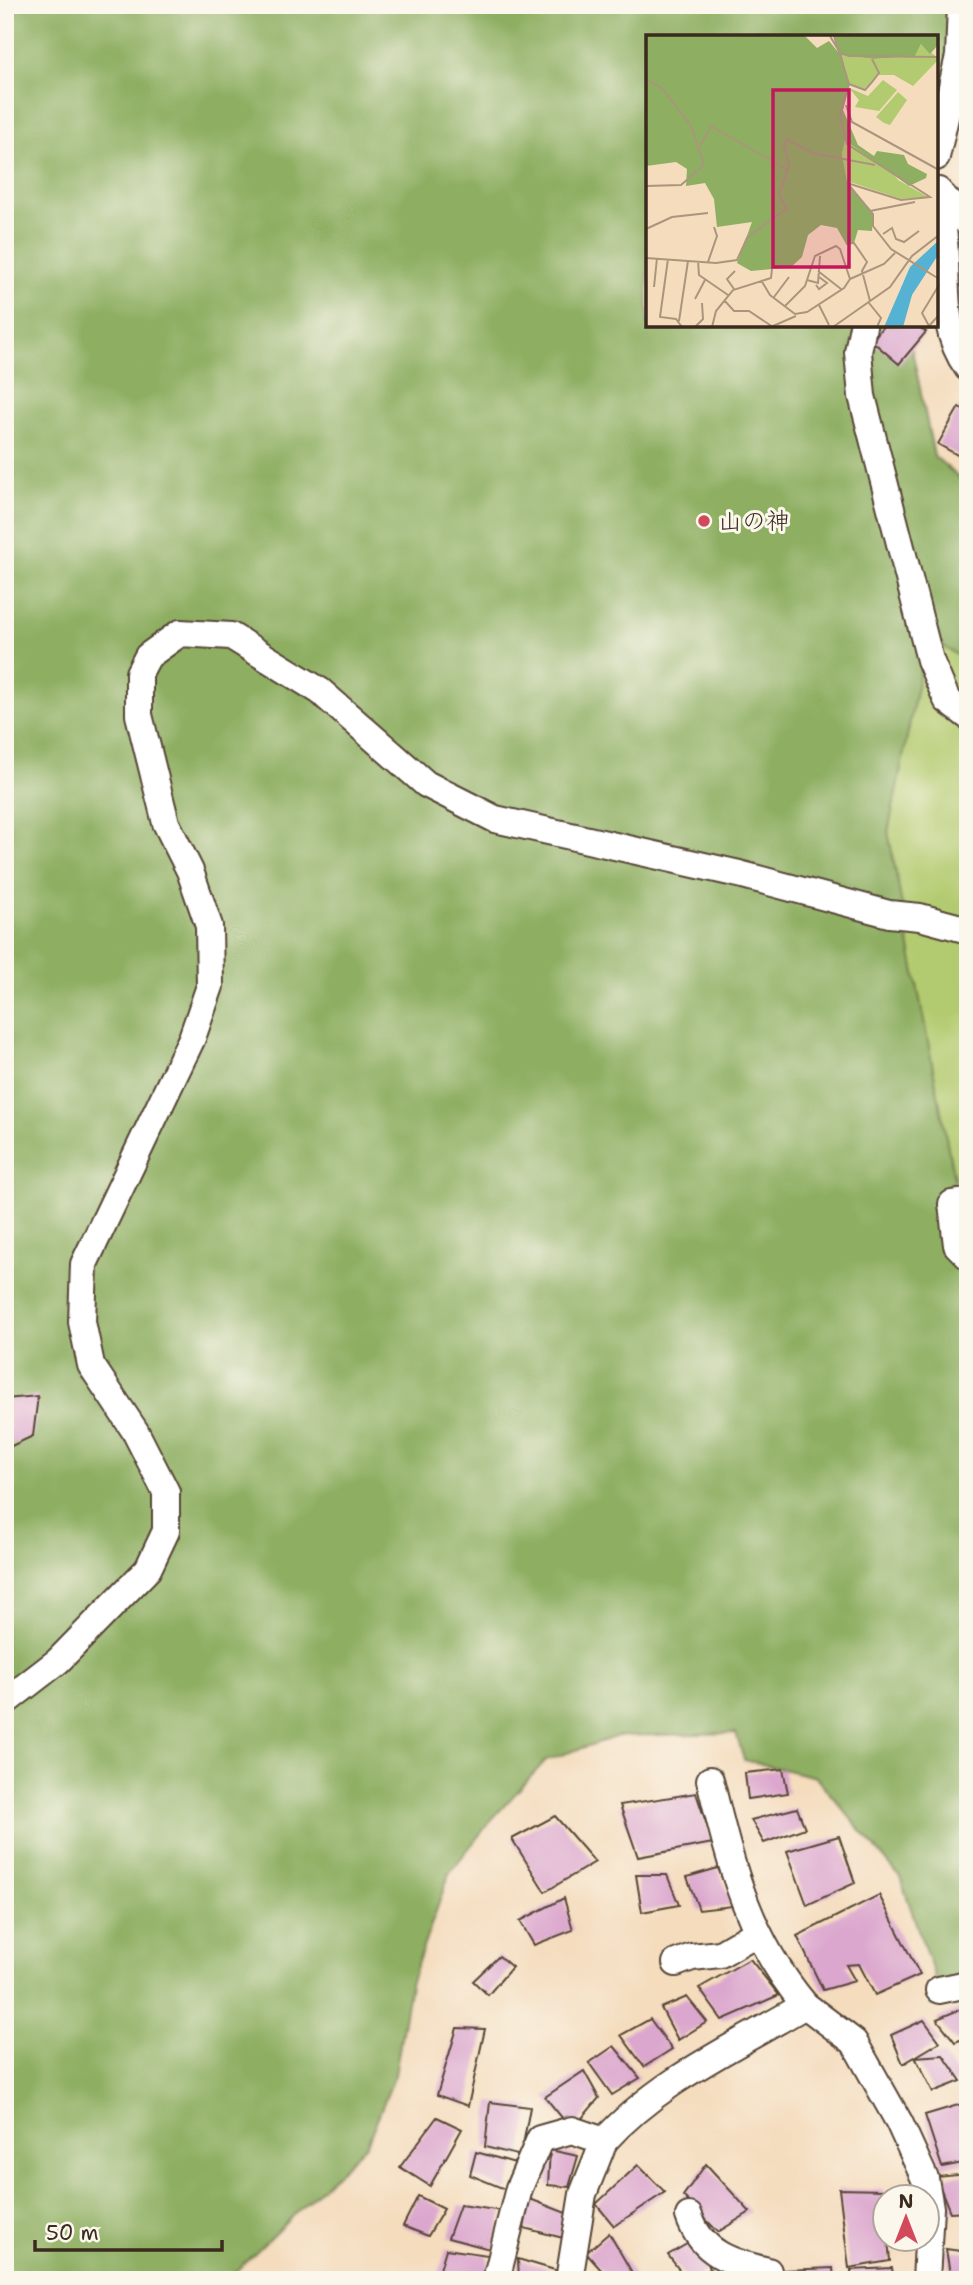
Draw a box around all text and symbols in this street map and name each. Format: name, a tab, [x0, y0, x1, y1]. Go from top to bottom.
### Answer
inset map	[646, 35, 938, 327]
place label: 山の神	[718, 505, 790, 537]
marker: 山の神	[696, 513, 712, 529]
north arrow	[872, 2184, 942, 2254]
text: N	[898, 2189, 914, 2214]
scale bar	[35, 2208, 222, 2252]
text: 50 m	[46, 2219, 99, 2247]

